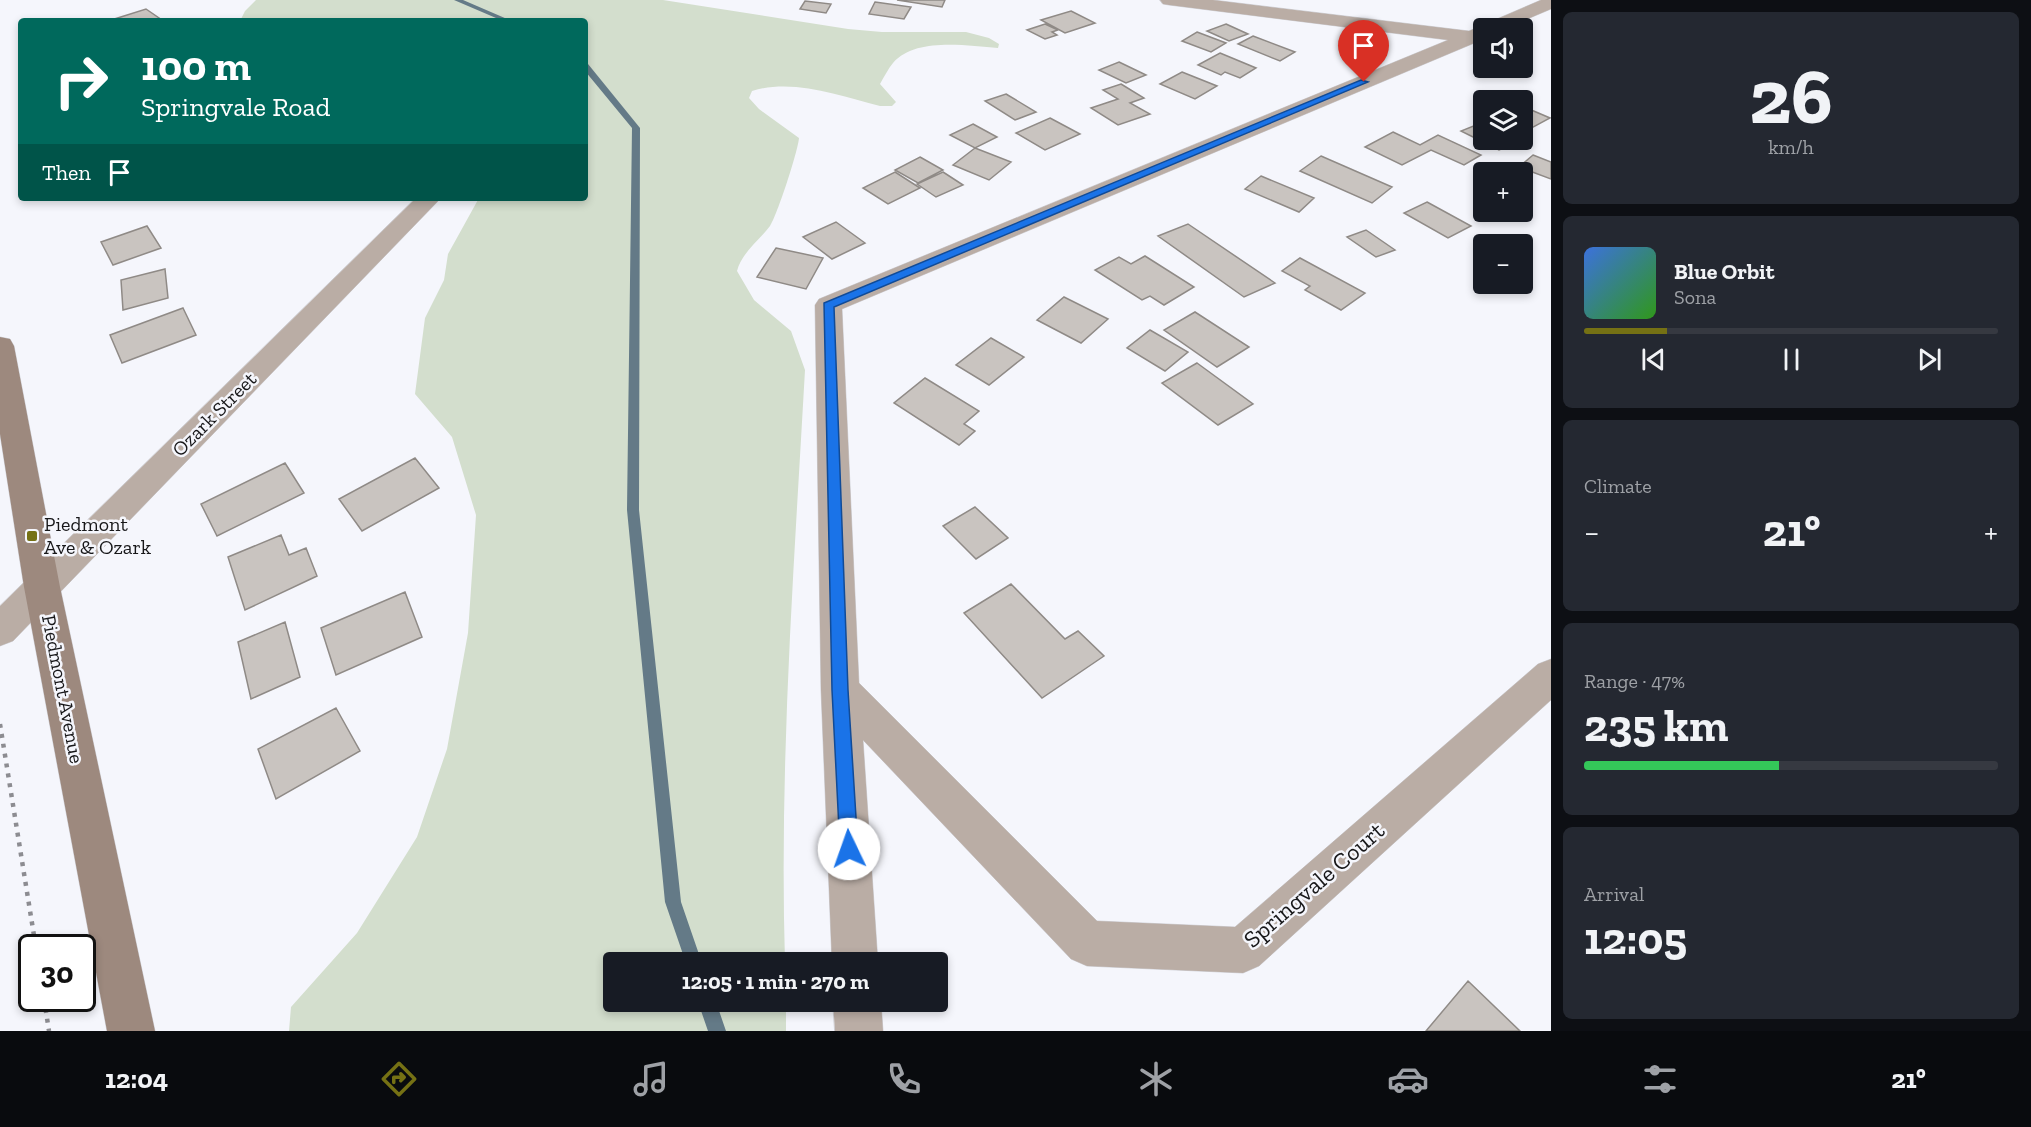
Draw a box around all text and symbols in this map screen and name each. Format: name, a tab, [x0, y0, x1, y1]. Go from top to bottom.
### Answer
map controls	[1473, 18, 1533, 294]
button: sound	[1473, 18, 1533, 78]
pin	[1338, 20, 1389, 82]
icon: arrive	[1347, 29, 1380, 62]
text: 100 m	[141, 40, 251, 91]
icon: right	[42, 42, 120, 120]
text: 26	[1749, 49, 1833, 143]
button: layers	[1473, 90, 1533, 150]
text: Springvale Road	[141, 91, 330, 123]
text: km/h	[1768, 135, 1814, 159]
icon: arrive	[103, 156, 136, 189]
text: Then	[42, 159, 91, 186]
button: +	[1473, 162, 1533, 222]
button: −	[1473, 234, 1533, 294]
text: Blue Orbit	[1674, 258, 1774, 285]
text: Sona	[1674, 285, 1716, 309]
icon: previous	[1637, 343, 1670, 376]
icon: pause	[1775, 343, 1808, 376]
icon: next	[1913, 343, 1946, 376]
street label: Ozark Street	[167, 366, 262, 461]
text: Climate	[1584, 474, 1652, 498]
text: 21°	[1763, 504, 1821, 558]
place label: Piedmont Ave & Ozark	[44, 512, 152, 559]
text: −	[1584, 512, 1599, 551]
text: +	[1984, 512, 1998, 551]
marker: Piedmont Ave & Ozark	[25, 529, 39, 543]
street label: Piedmont Avenue	[37, 613, 89, 765]
text: Range · 47%	[1584, 669, 1685, 693]
text: 235 km	[1584, 699, 1728, 753]
street label: Springvale Court	[1237, 816, 1390, 954]
position arrow	[817, 817, 881, 881]
text: Arrival	[1584, 882, 1644, 906]
text: 12:05	[1584, 912, 1687, 966]
speed limit sign: 30	[18, 934, 96, 1012]
text: 12:05 · 1 min · 270 m	[682, 968, 869, 995]
icon: directions	[378, 1058, 420, 1100]
icon: music	[630, 1058, 672, 1100]
icon: phone	[883, 1058, 925, 1100]
icon: climate	[1135, 1058, 1177, 1100]
icon: car	[1387, 1058, 1429, 1100]
icon: filters	[1639, 1058, 1681, 1100]
text: 12:04	[105, 1063, 168, 1095]
text: 21°	[1891, 1063, 1926, 1095]

